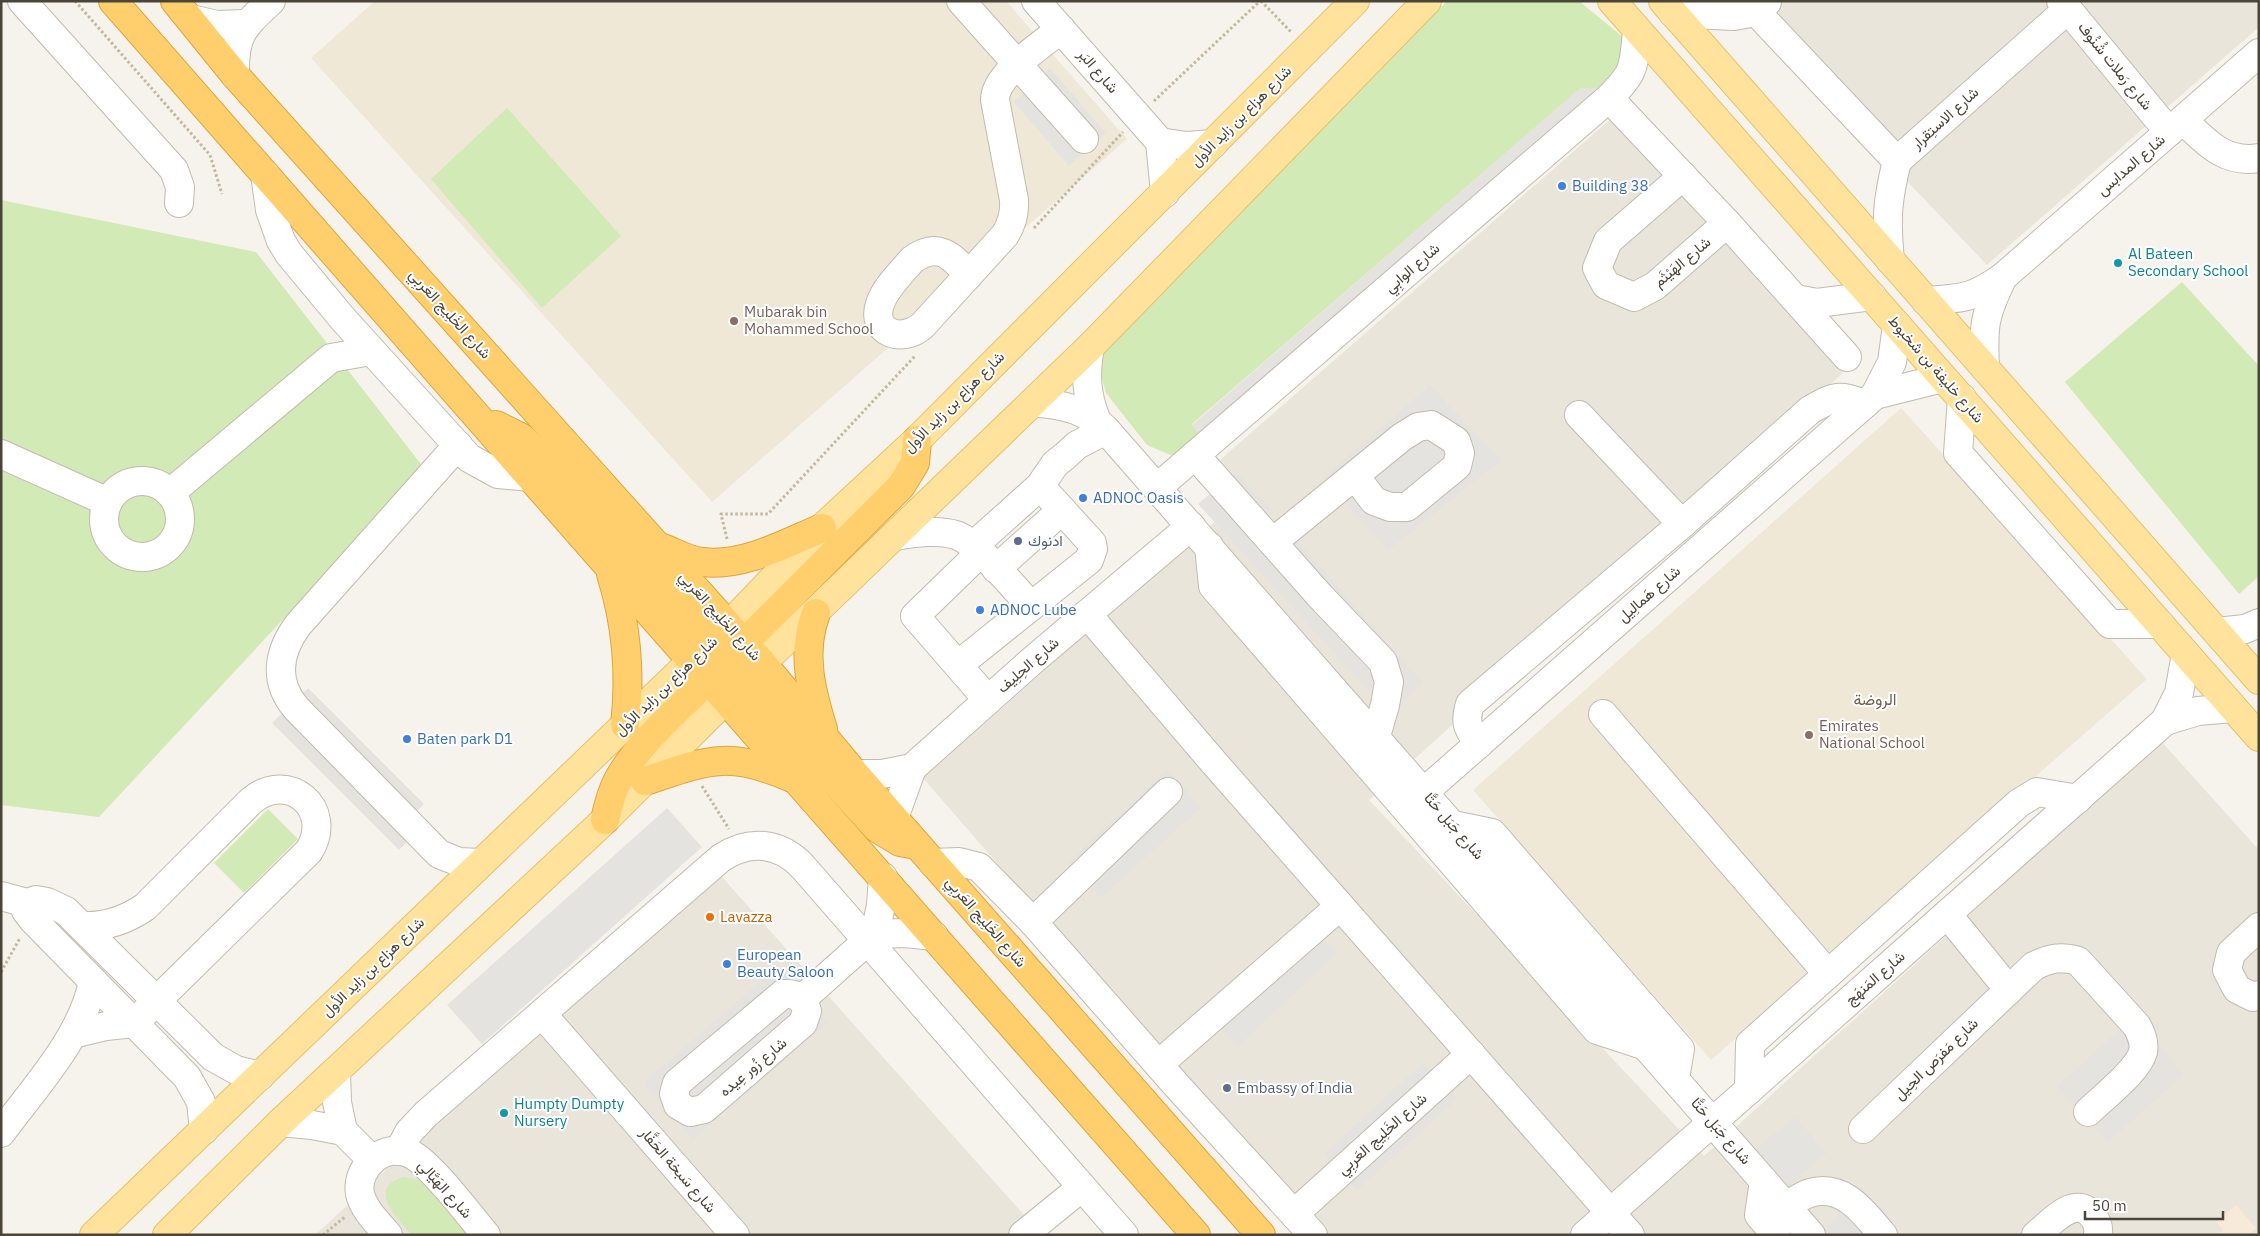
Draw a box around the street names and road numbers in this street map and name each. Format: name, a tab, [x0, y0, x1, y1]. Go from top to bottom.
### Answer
street label: شارع رَملات شُنُوف	[2072, 18, 2157, 115]
street label: شارع البَر	[1072, 44, 1123, 98]
street label: شارع هزاع بن زايد الأول	[1186, 61, 1297, 172]
street label: شارع الاستِقرار	[1906, 82, 1984, 155]
street label: شارع المدابس	[2093, 130, 2170, 201]
street label: شارع الهَيْثَم	[1649, 232, 1716, 293]
street label: شارع الوابِي	[1380, 238, 1446, 300]
street label: شارع الخَلِيج العَربِي	[402, 265, 496, 365]
street label: شارع خليفة بن شخبوط	[1883, 311, 1988, 428]
street label: شارع هزاع بن زايد الأول	[899, 347, 1010, 458]
street label: شارع هَمالِيل	[1613, 561, 1685, 628]
street label: شارع الخَلِيج العَربِي	[672, 567, 766, 667]
street label: شارع هزاع بن زايد الأول	[610, 632, 722, 741]
street label: شارع الحِلِيف	[993, 632, 1064, 698]
street label: شارع جَبَل حَتَّا	[1419, 788, 1489, 864]
street label: شارع الخَلِيج العَربِي	[939, 872, 1031, 974]
street label: شارع هزاع بن زايد الأول	[317, 913, 429, 1022]
street label: شارع المَنهَج	[1841, 946, 1910, 1010]
street label: شارع مَفرَص الحِيل	[1889, 1013, 1983, 1105]
street label: شارع زُور عِيده	[715, 1033, 792, 1102]
street label: شارع الخَلِيج العَربِي	[1333, 1088, 1433, 1182]
street label: شارع جَبَل حَتَّا	[1686, 1093, 1756, 1169]
street label: شارع سَبخة الحَفَّار	[634, 1122, 721, 1218]
street label: شارع الهَيَّالي	[411, 1155, 477, 1225]

